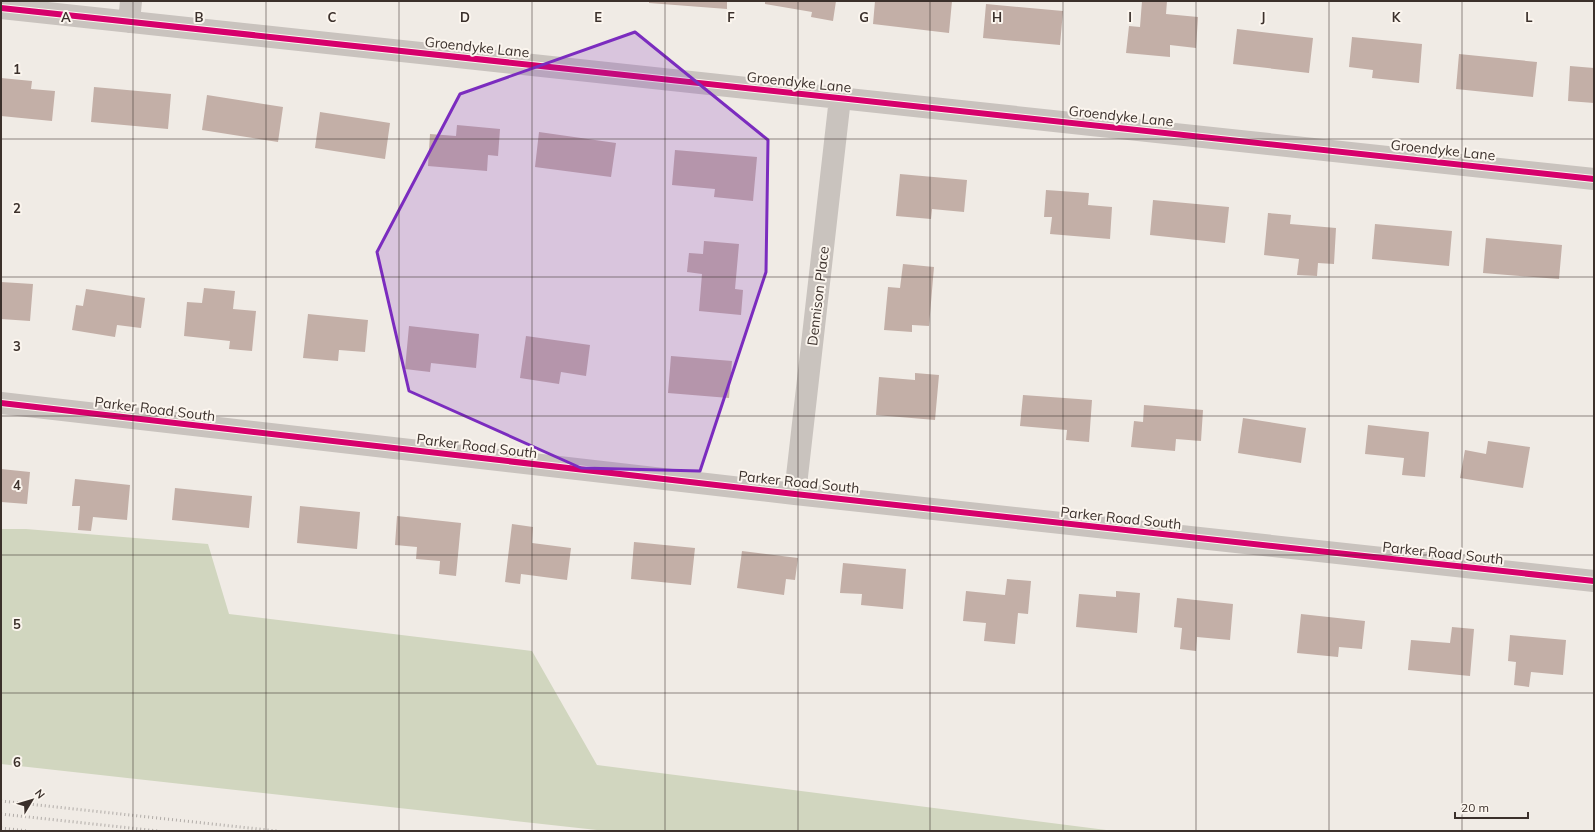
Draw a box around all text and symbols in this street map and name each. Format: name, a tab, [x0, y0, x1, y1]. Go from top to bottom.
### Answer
text: A	[61, 9, 71, 25]
text: B	[195, 9, 204, 25]
text: C	[328, 9, 337, 25]
text: D	[460, 9, 470, 25]
text: E	[594, 9, 602, 25]
text: F	[727, 9, 735, 25]
text: G	[859, 9, 869, 25]
text: H	[992, 9, 1002, 25]
text: I	[1128, 9, 1132, 25]
text: J	[1261, 9, 1265, 25]
text: K	[1392, 9, 1402, 25]
text: L	[1525, 9, 1533, 25]
street label: Groendyke Lane	[424, 33, 530, 61]
text: 1	[13, 61, 21, 77]
street label: Groendyke Lane	[746, 68, 852, 96]
street label: Groendyke Lane	[1068, 102, 1174, 130]
street label: Groendyke Lane	[1390, 136, 1496, 164]
text: 2	[13, 200, 21, 216]
street label: Dennison Place	[803, 245, 833, 347]
text: 3	[13, 338, 21, 354]
street label: Parker Road South	[94, 393, 216, 425]
street label: Parker Road South	[416, 430, 538, 462]
street label: Parker Road South	[738, 467, 860, 497]
text: 4	[13, 477, 21, 493]
street label: Parker Road South	[1060, 503, 1182, 533]
street label: Parker Road South	[1382, 538, 1504, 568]
text: 5	[13, 616, 21, 632]
text: 6	[13, 754, 21, 770]
north arrow	[12, 780, 52, 820]
text: N	[32, 786, 48, 801]
scale bar	[1455, 794, 1528, 820]
text: 20 m	[1461, 800, 1489, 815]

